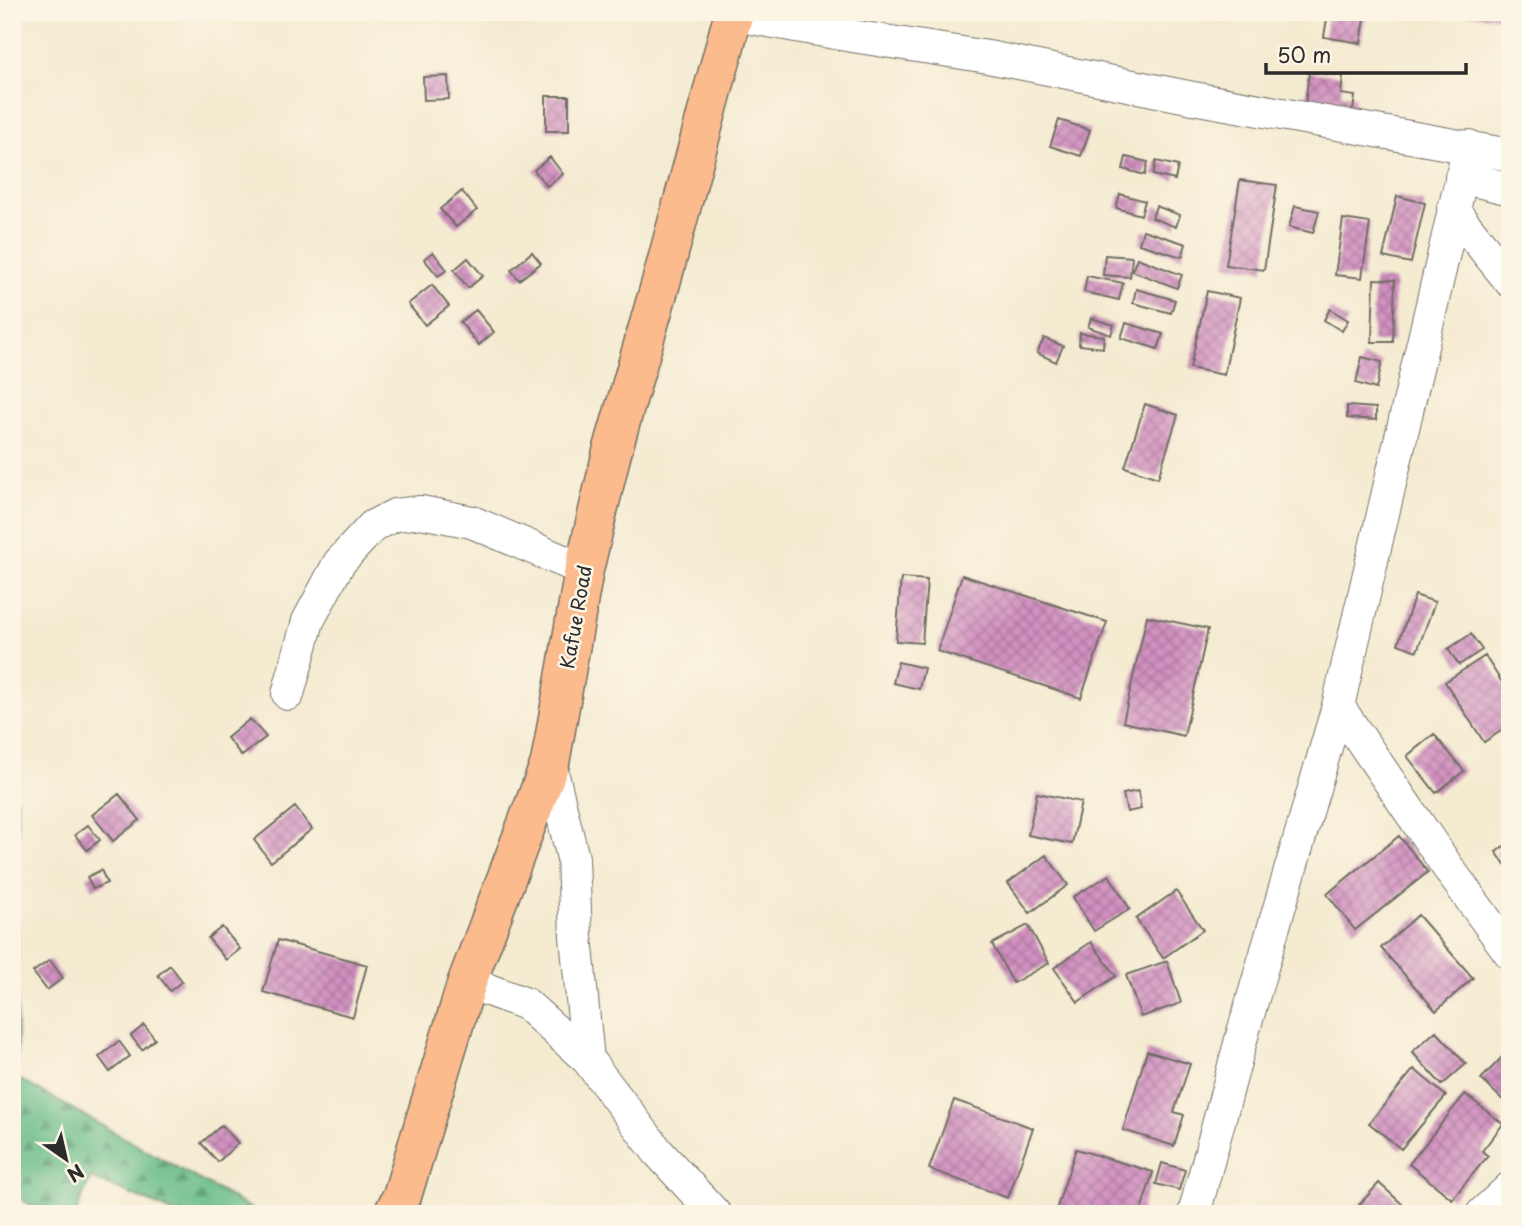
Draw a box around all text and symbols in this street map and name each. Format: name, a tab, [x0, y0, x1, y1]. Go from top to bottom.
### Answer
scale bar	[1266, 32, 1466, 76]
text: 50 m	[1277, 38, 1331, 70]
street label: Kafue Road	[552, 563, 598, 671]
north arrow	[32, 1124, 102, 1194]
text: N	[62, 1158, 90, 1190]

